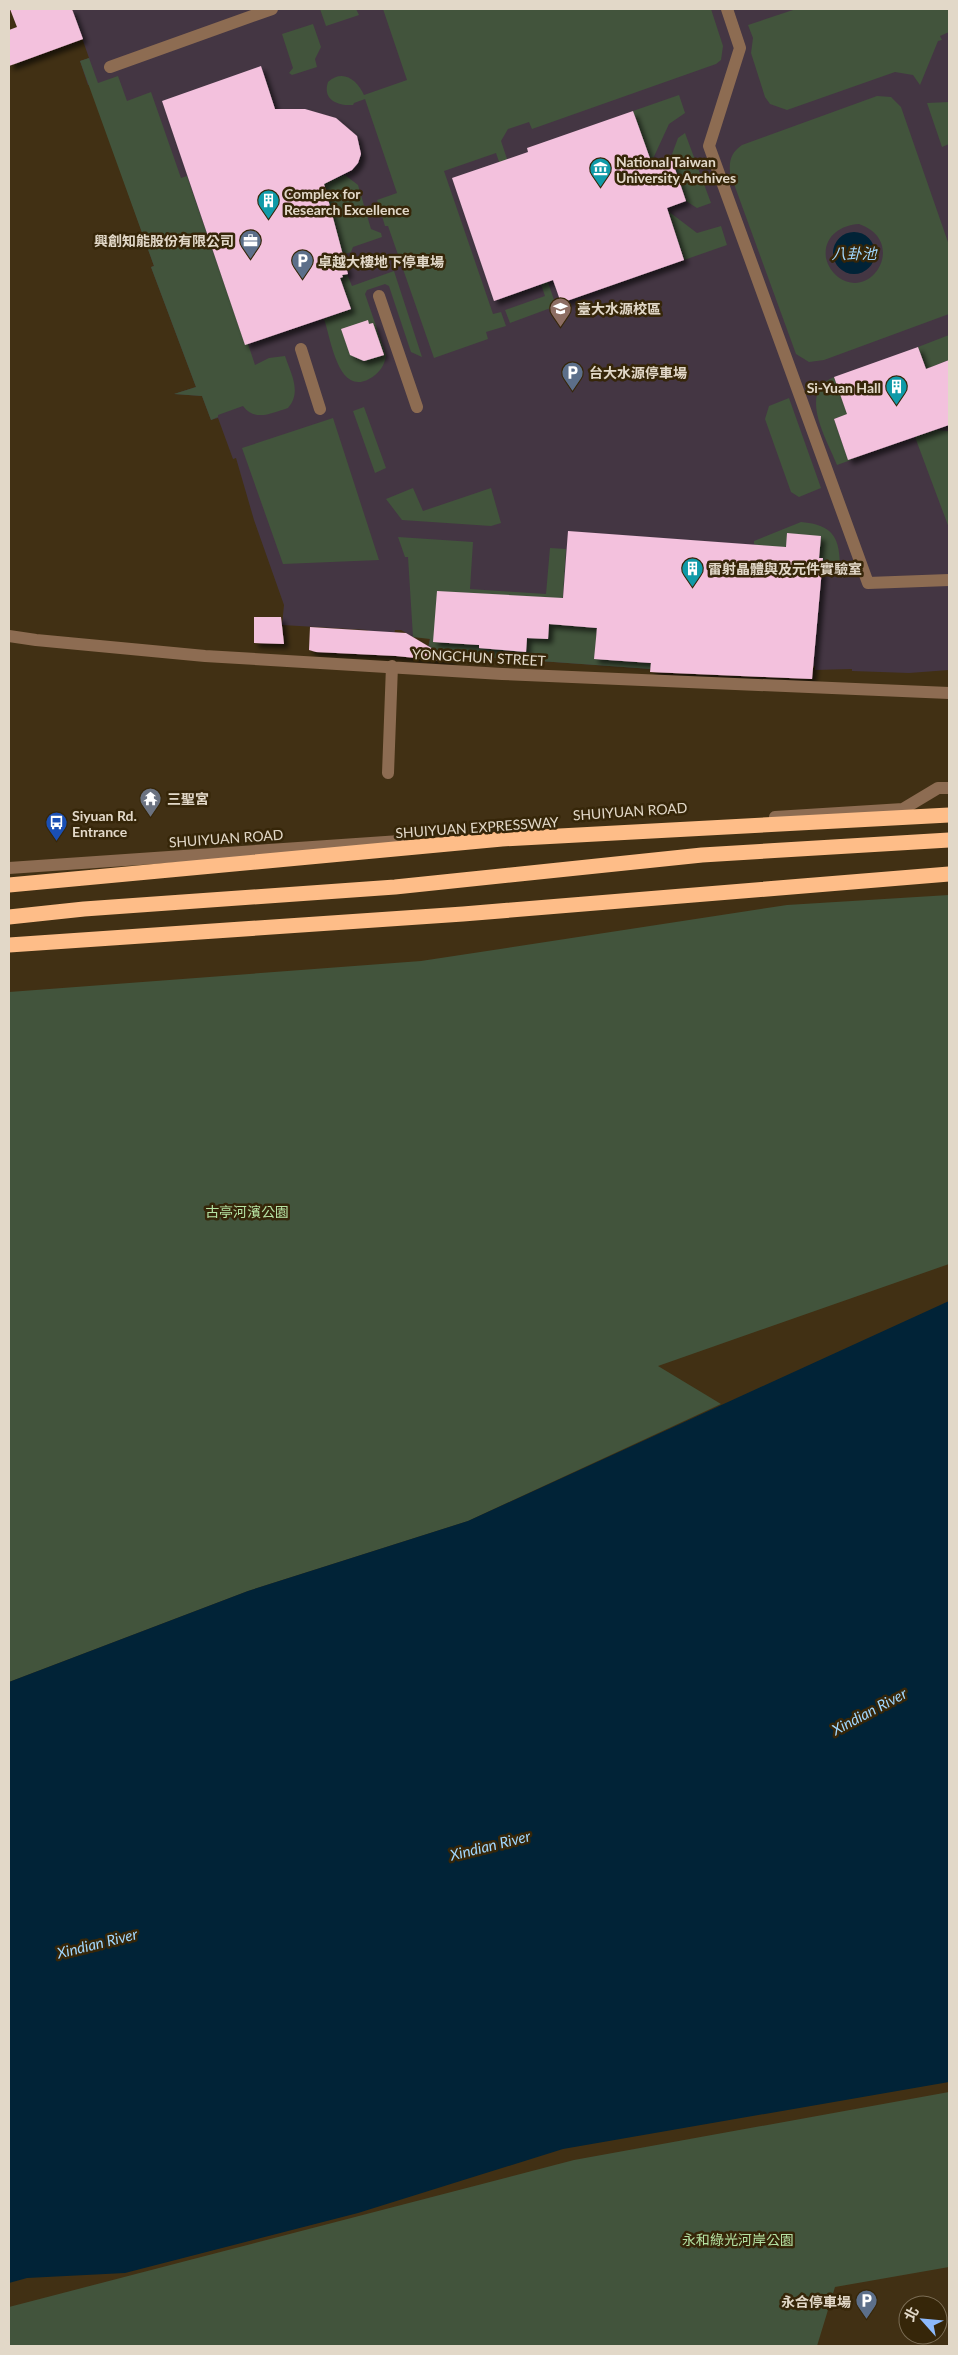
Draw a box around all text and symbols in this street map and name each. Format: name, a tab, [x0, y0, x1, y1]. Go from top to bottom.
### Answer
place label: National Taiwan University Archives	[616, 153, 736, 186]
museum icon: National Taiwan University Archives	[588, 157, 612, 188]
place label: Complex for Research Excellence	[284, 185, 410, 218]
building icon: Complex for Research Excellence	[256, 189, 280, 220]
office icon: 興創知能股份有限公司	[238, 228, 262, 259]
place label: 興創知能股份有限公司	[94, 232, 234, 249]
water label: 八卦池	[831, 244, 878, 262]
parking icon: 卓越大樓地下停車場	[290, 249, 314, 280]
place label: 卓越大樓地下停車場	[318, 253, 444, 270]
school or university icon: 臺大水源校區	[549, 296, 573, 327]
place label: 臺大水源校區	[577, 300, 661, 317]
parking icon: 台大水源停車場	[561, 360, 585, 391]
place label: 台大水源停車場	[589, 364, 687, 381]
building icon: Si-Yuan Hall	[885, 375, 909, 406]
place label: Si-Yuan Hall	[807, 379, 881, 396]
building icon: 雷射晶體與及元件實驗室	[680, 556, 704, 587]
place label: 雷射晶體與及元件實驗室	[708, 560, 862, 577]
street label: YONGCHUN STREET	[412, 645, 547, 669]
temple icon: 三聖宮	[139, 786, 163, 817]
place label: 三聖宮	[167, 790, 209, 807]
street label: SHUIYUAN ROAD	[572, 799, 688, 823]
place label: Siyuan Rd. Entrance	[72, 807, 137, 840]
bus stop icon: Siyuan Rd. Entrance	[44, 811, 68, 842]
street label: SHUIYUAN EXPRESSWAY	[395, 813, 560, 841]
street label: SHUIYUAN ROAD	[168, 826, 284, 850]
park label: 古亭河濱公園	[205, 1203, 289, 1220]
water label: Xindian River	[827, 1683, 910, 1739]
water label: Xindian River	[447, 1826, 533, 1864]
water label: Xindian River	[54, 1924, 140, 1962]
park label: 永和綠光河岸公園	[682, 2231, 794, 2248]
parking icon: 永合停車場	[855, 2289, 879, 2320]
place label: 永合停車場	[781, 2293, 851, 2310]
north arrow	[898, 2295, 948, 2345]
text: 北	[900, 2304, 922, 2324]

